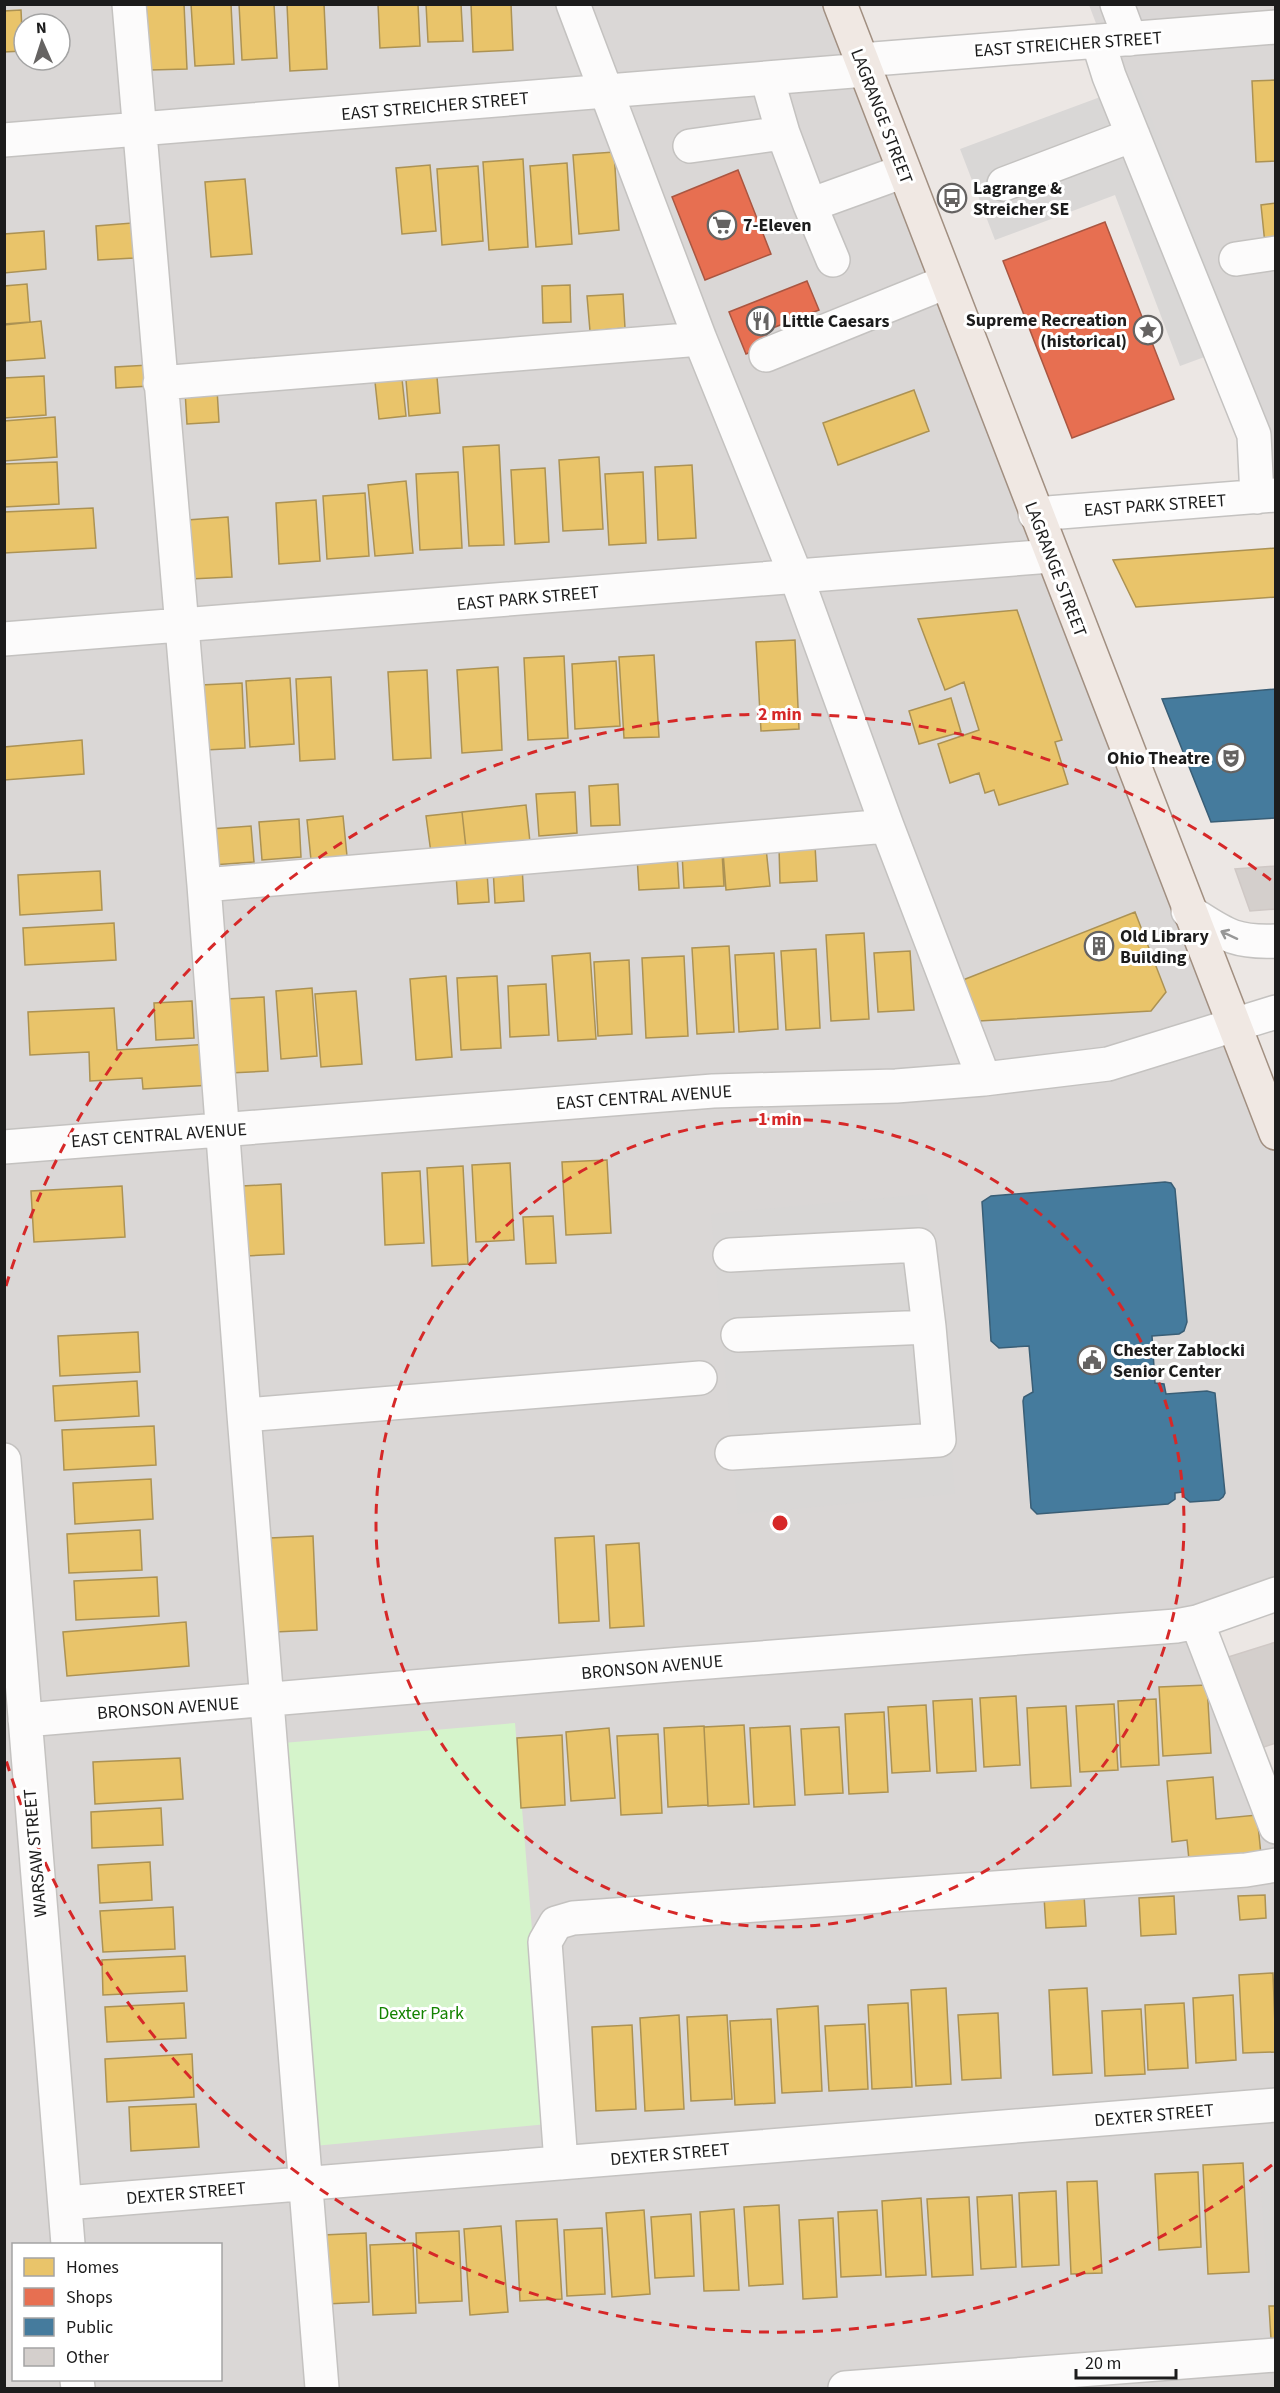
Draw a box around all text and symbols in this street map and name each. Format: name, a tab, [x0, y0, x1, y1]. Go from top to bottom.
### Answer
north arrow	[12, 12, 72, 72]
text: N	[35, 17, 47, 39]
street label: EAST STREICHER STREET	[973, 25, 1163, 64]
street label: LAGRANGE STREET	[844, 45, 919, 188]
street label: EAST STREICHER STREET	[340, 86, 530, 127]
place label: Lagrange & Streicher SE	[973, 176, 1069, 222]
bus stop icon: Lagrange & Streicher SE	[936, 182, 968, 214]
supermarket icon: 7-Eleven	[706, 209, 738, 241]
place label: 7-Eleven	[743, 213, 812, 238]
restaurant icon: Little Caesars	[745, 305, 777, 337]
place label: Supreme Recreation (historical)	[966, 308, 1127, 354]
place label: Little Caesars	[782, 309, 890, 334]
place icon: Supreme Recreation (historical)	[1132, 314, 1164, 346]
street label: EAST PARK STREET	[1083, 488, 1228, 523]
street label: LAGRANGE STREET	[1018, 498, 1093, 641]
street label: EAST PARK STREET	[456, 580, 601, 617]
text: 2 min	[758, 702, 802, 727]
theatre icon: Ohio Theatre	[1215, 742, 1247, 774]
place label: Ohio Theatre	[1107, 746, 1210, 771]
place label: Old Library Building	[1120, 924, 1209, 970]
one-way arrow	[1221, 929, 1239, 940]
building icon: Old Library Building	[1083, 930, 1115, 962]
street label: EAST CENTRAL AVENUE	[555, 1079, 733, 1116]
text: 1 min	[758, 1107, 802, 1132]
street label: EAST CENTRAL AVENUE	[70, 1117, 248, 1154]
place label: Chester Zablocki Senior Center	[1113, 1338, 1245, 1384]
public building icon: Chester Zablocki Senior Center	[1076, 1344, 1108, 1376]
centre of rings	[770, 1513, 790, 1533]
street label: BRONSON AVENUE	[580, 1649, 724, 1686]
street label: BRONSON AVENUE	[96, 1691, 240, 1726]
street label: WARSAW STREET	[17, 1787, 54, 1918]
park label: Dexter Park	[378, 2001, 464, 2026]
street label: DEXTER STREET	[1093, 2098, 1215, 2133]
street label: DEXTER STREET	[609, 2137, 731, 2172]
street label: DEXTER STREET	[125, 2176, 247, 2211]
legend	[12, 2243, 222, 2381]
text: Homes	[66, 2255, 119, 2280]
text: Shops	[66, 2285, 113, 2310]
text: Public	[66, 2315, 113, 2340]
scale bar	[1076, 2342, 1176, 2380]
text: Other	[66, 2345, 110, 2370]
text: 20 m	[1085, 2351, 1121, 2376]

